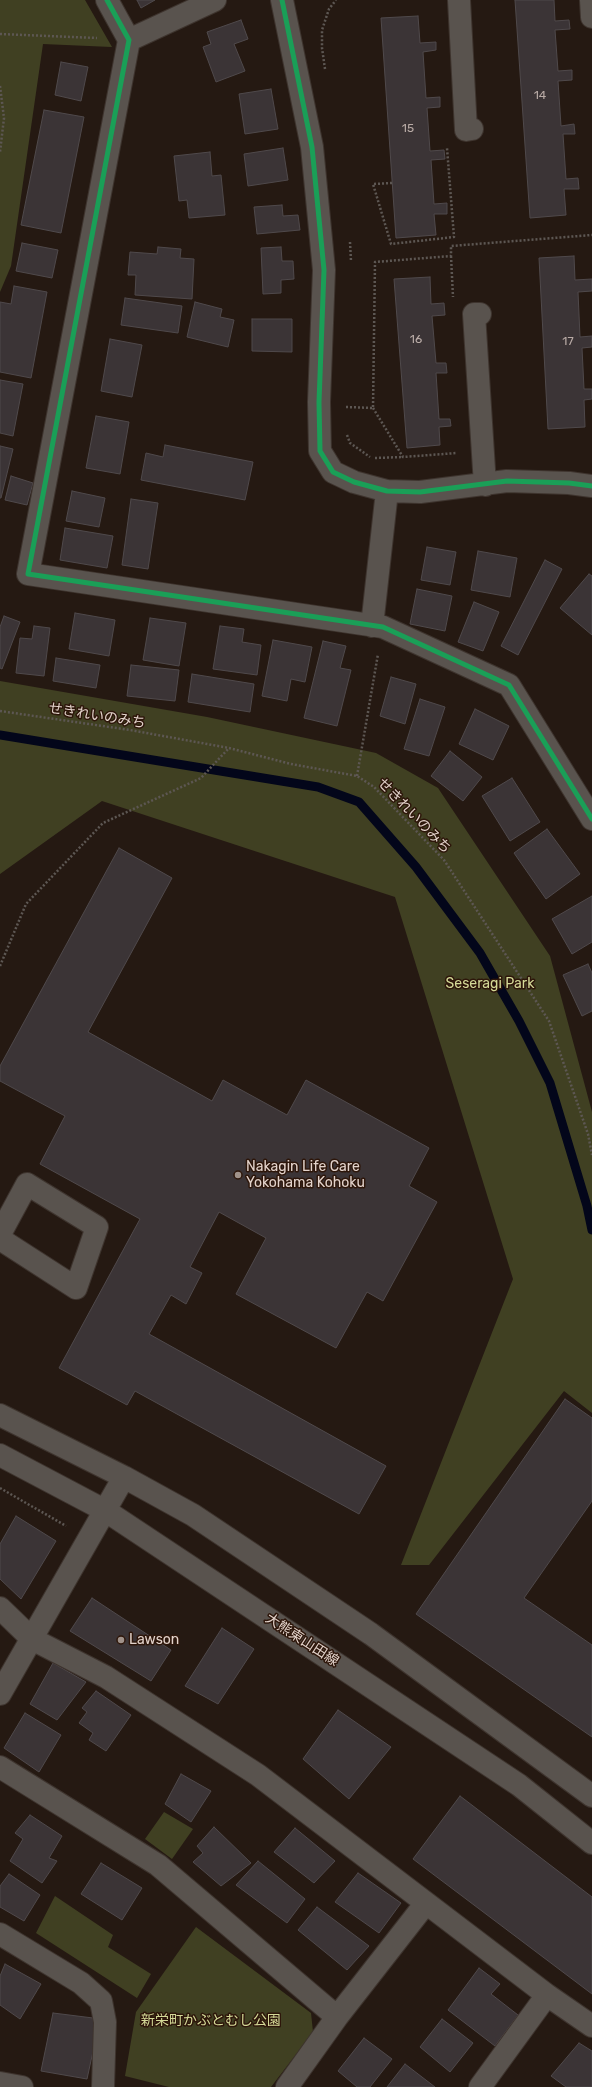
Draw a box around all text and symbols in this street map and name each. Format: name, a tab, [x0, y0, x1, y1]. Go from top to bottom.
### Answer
house number: 14	[534, 89, 546, 103]
house number: 15	[402, 122, 414, 136]
house number: 16	[410, 333, 422, 347]
house number: 17	[562, 335, 574, 349]
street label: せきれいのみち	[47, 700, 147, 732]
street label: せきれいのみち	[374, 775, 454, 857]
park label: Seseragi Park	[446, 976, 534, 992]
place label: Nakagin Life Care Yokohama Kohoku	[246, 1159, 365, 1192]
marker: Nakagin Life Care Yokohama Kohoku	[233, 1170, 243, 1180]
street label: 大熊東山田線	[262, 1610, 342, 1670]
place label: Lawson	[129, 1632, 179, 1648]
marker: Lawson	[116, 1635, 126, 1645]
park label: 新栄町かぶとむし公園	[141, 2013, 281, 2029]

